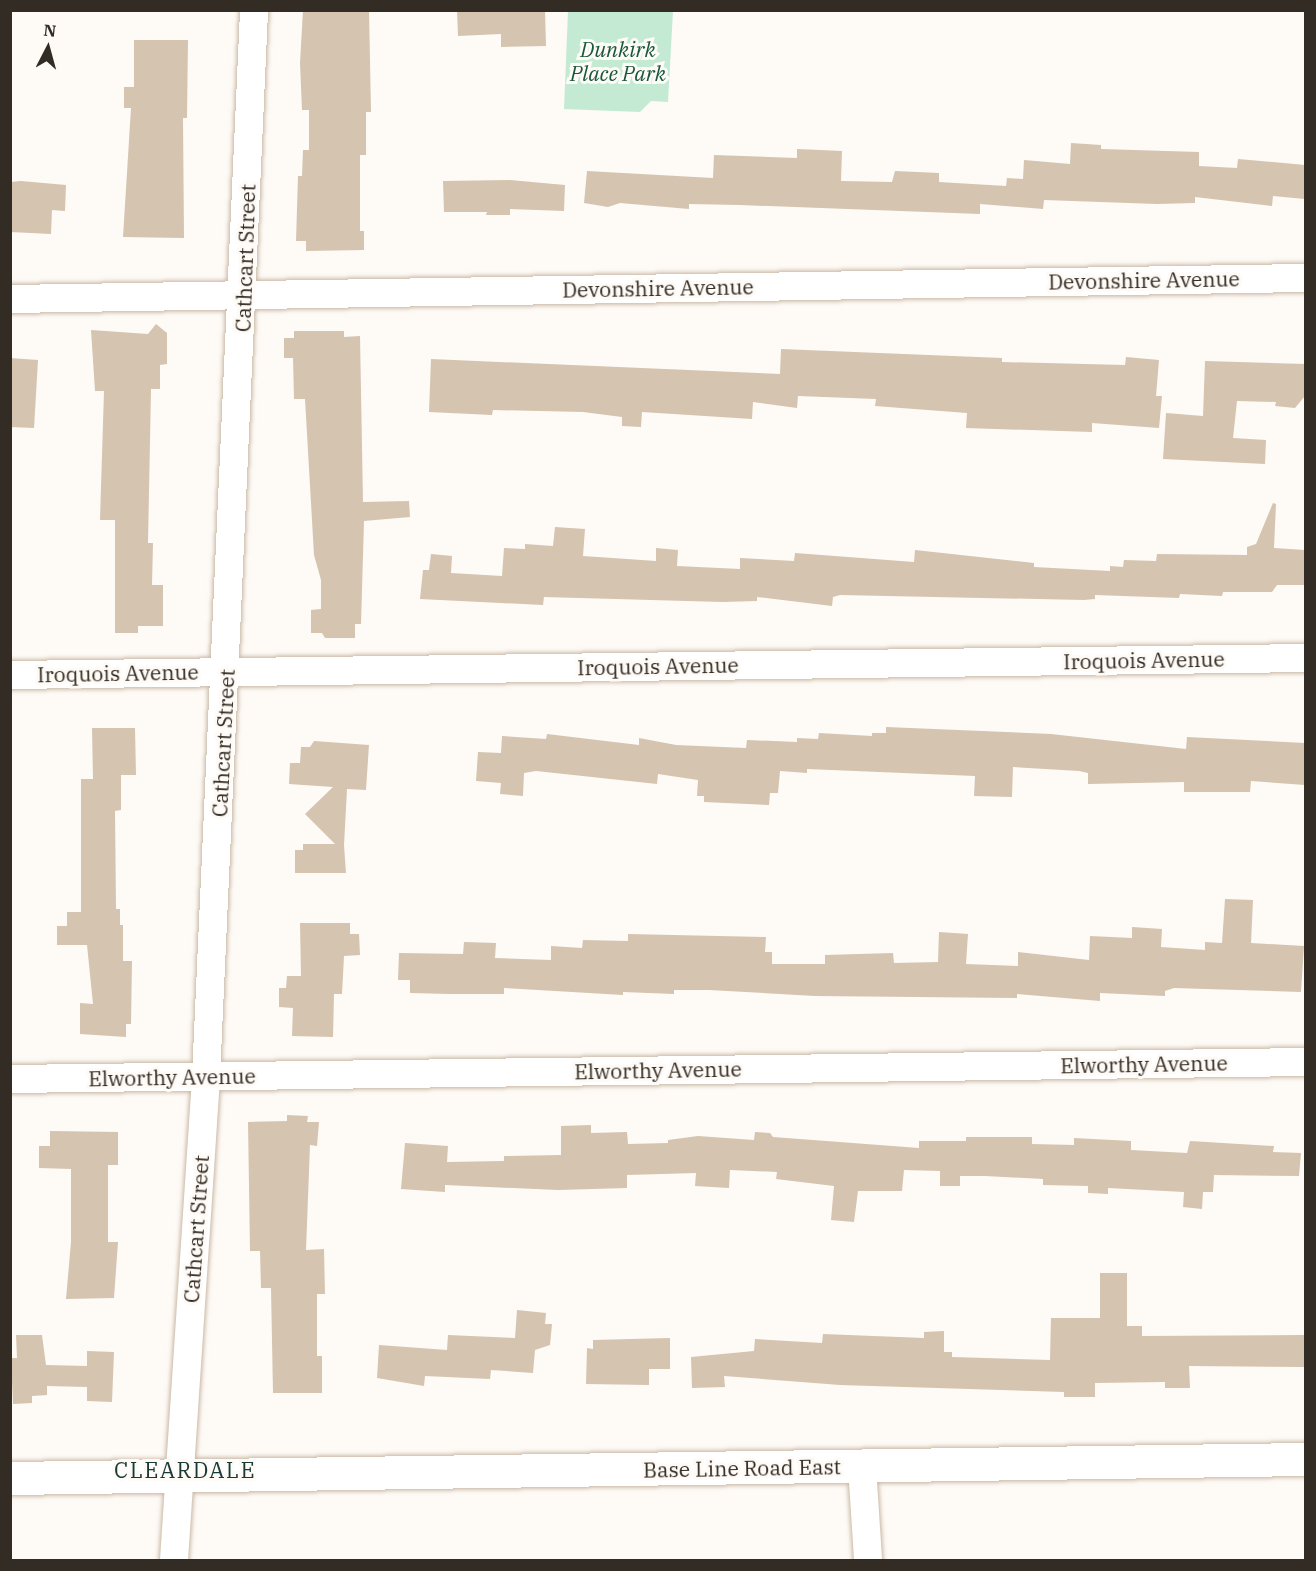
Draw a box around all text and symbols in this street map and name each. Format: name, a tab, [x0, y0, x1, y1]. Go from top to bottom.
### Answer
north arrow	[18, 18, 78, 78]
text: N	[43, 19, 57, 41]
park label: Dunkirk Place Park	[570, 36, 666, 86]
street label: Cathcart Street	[230, 183, 260, 333]
street label: Devonshire Avenue	[1048, 266, 1240, 294]
street label: Devonshire Avenue	[562, 274, 754, 302]
street label: Iroquois Avenue	[1063, 646, 1225, 674]
street label: Iroquois Avenue	[577, 652, 739, 680]
street label: Iroquois Avenue	[37, 659, 199, 687]
street label: Cathcart Street	[207, 668, 239, 818]
street label: Elworthy Avenue	[1060, 1050, 1228, 1078]
street label: Elworthy Avenue	[574, 1056, 742, 1084]
street label: Elworthy Avenue	[88, 1063, 256, 1091]
street label: Cathcart Street	[178, 1154, 214, 1304]
street label: Base Line Road East	[643, 1454, 841, 1482]
district label: CLEARDALE	[114, 1457, 256, 1483]

